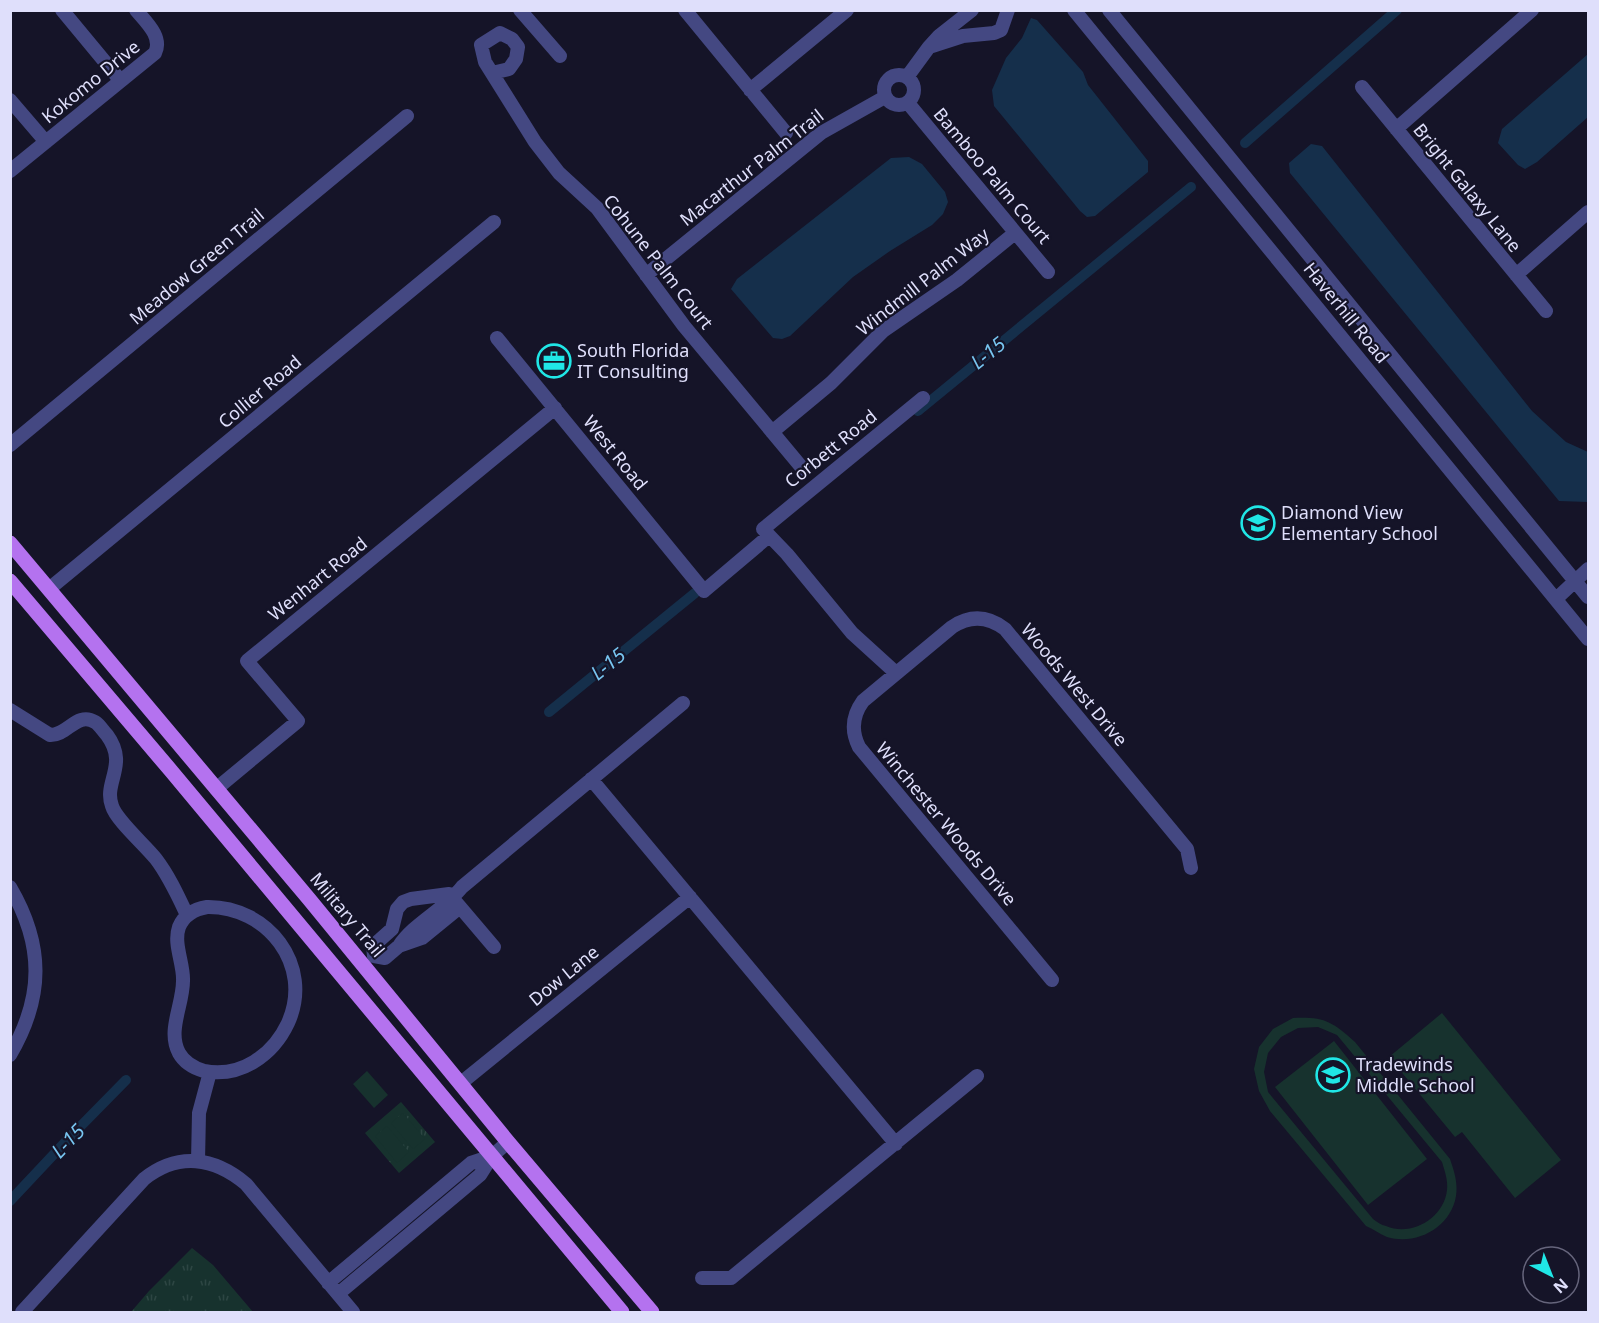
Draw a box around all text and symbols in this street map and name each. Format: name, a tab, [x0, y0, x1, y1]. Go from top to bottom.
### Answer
street label: Kokomo Drive	[36, 34, 144, 128]
street label: Bamboo Palm Court	[929, 102, 1057, 249]
street label: Macarthur Palm Trail	[675, 104, 828, 231]
street label: Bright Galaxy Lane	[1408, 118, 1527, 257]
street label: Cohune Palm Court	[599, 189, 719, 334]
street label: Meadow Green Trail	[124, 203, 269, 330]
street label: Windmill Palm Way	[851, 221, 994, 340]
street label: Haverhill Road	[1299, 257, 1395, 368]
water label: L-15	[964, 330, 1011, 375]
place label: South Florida IT Consulting	[577, 338, 689, 383]
office icon: South Florida IT Consulting	[536, 343, 572, 379]
street label: Collier Road	[213, 349, 306, 433]
street label: Corbett Road	[779, 404, 881, 493]
street label: West Road	[578, 410, 653, 495]
place label: Diamond View Elementary School	[1281, 500, 1438, 545]
school or university icon: Diamond View Elementary School	[1240, 505, 1276, 541]
street label: Wenhart Road	[263, 531, 372, 626]
street label: Woods West Drive	[1016, 618, 1133, 751]
water label: L-15	[584, 641, 631, 686]
street label: Winchester Woods Drive	[871, 736, 1022, 910]
street label: Military Trail	[305, 867, 390, 962]
street label: Dow Lane	[523, 940, 603, 1011]
place label: Tradewinds Middle School	[1356, 1052, 1475, 1097]
school or university icon: Tradewinds Middle School	[1315, 1057, 1351, 1093]
water label: L-15	[45, 1118, 91, 1164]
north arrow	[1521, 1245, 1581, 1305]
text: N	[1549, 1274, 1573, 1299]

